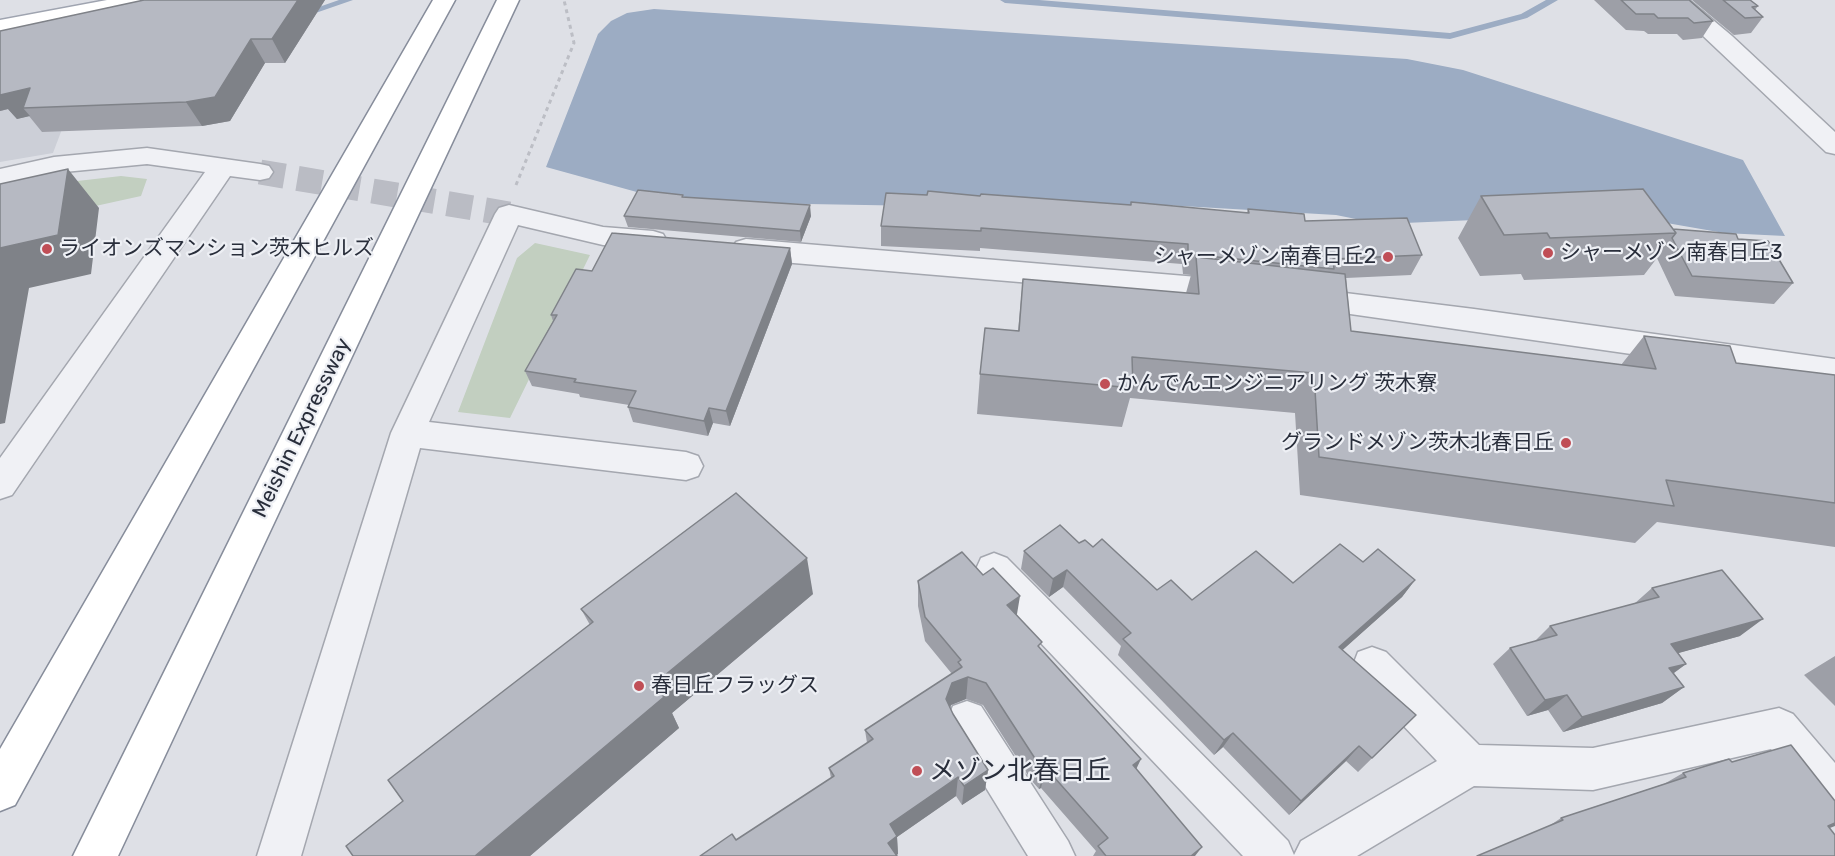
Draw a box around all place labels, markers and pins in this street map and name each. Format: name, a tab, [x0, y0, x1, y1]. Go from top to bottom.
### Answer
place label: ライオンズマンション茨木ヒルズ	[59, 236, 374, 262]
place label: シャーメゾン南春日丘3	[1560, 240, 1783, 266]
marker: ライオンズマンション茨木ヒルズ	[40, 242, 54, 256]
place label: シャーメゾン南春日丘2	[1154, 244, 1376, 270]
marker: シャーメゾン南春日丘3	[1541, 246, 1555, 260]
marker: シャーメゾン南春日丘2	[1381, 250, 1395, 264]
place label: かんでんエンジニアリング 茨木寮	[1117, 371, 1437, 397]
marker: かんでんエンジニアリング 茨木寮	[1098, 377, 1112, 391]
place label: グランドメゾン茨木北春日丘	[1281, 430, 1554, 456]
marker: グランドメゾン茨木北春日丘	[1559, 436, 1573, 450]
place label: 春日丘フラッグス	[651, 673, 819, 699]
marker: 春日丘フラッグス	[632, 679, 646, 693]
place label: メゾン北春日丘	[929, 755, 1111, 787]
marker: メゾン北春日丘	[910, 764, 924, 778]

